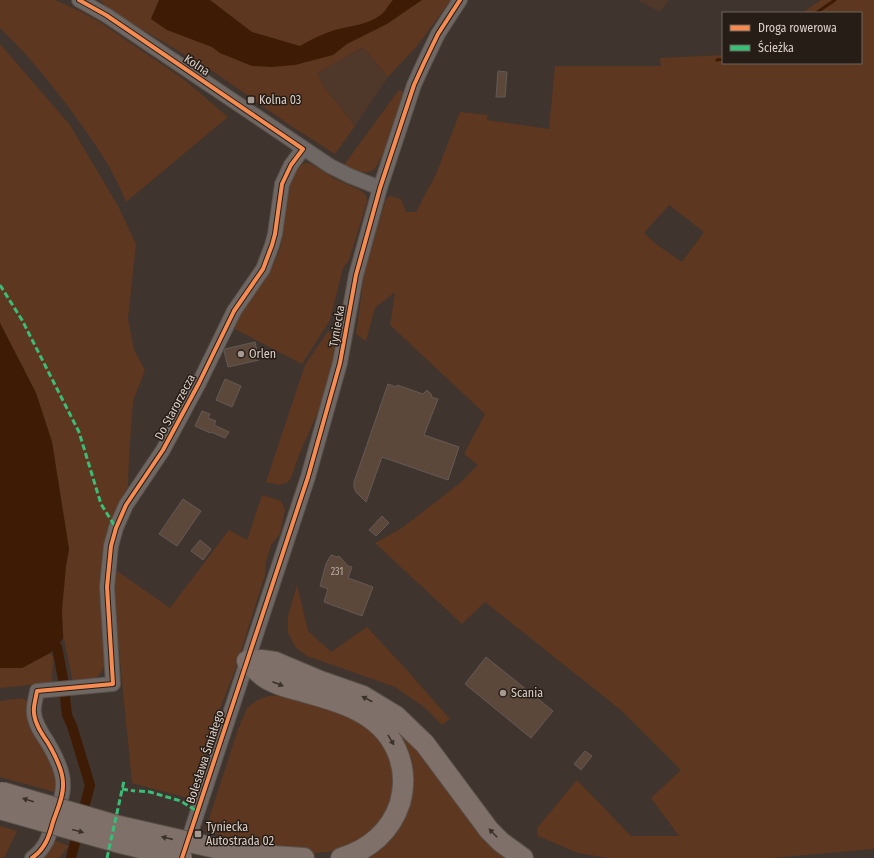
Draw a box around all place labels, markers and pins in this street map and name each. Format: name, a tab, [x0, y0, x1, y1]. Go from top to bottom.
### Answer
place label: Kolna 03	[259, 93, 301, 107]
marker: Kolna 03	[246, 95, 256, 105]
place label: Orlen	[249, 347, 276, 361]
marker: Orlen	[236, 349, 246, 359]
place label: Scania	[511, 686, 543, 700]
marker: Scania	[498, 688, 508, 698]
place label: Tyniecka Autostrada 02	[206, 820, 274, 848]
marker: Tyniecka Autostrada 02	[193, 829, 203, 839]

